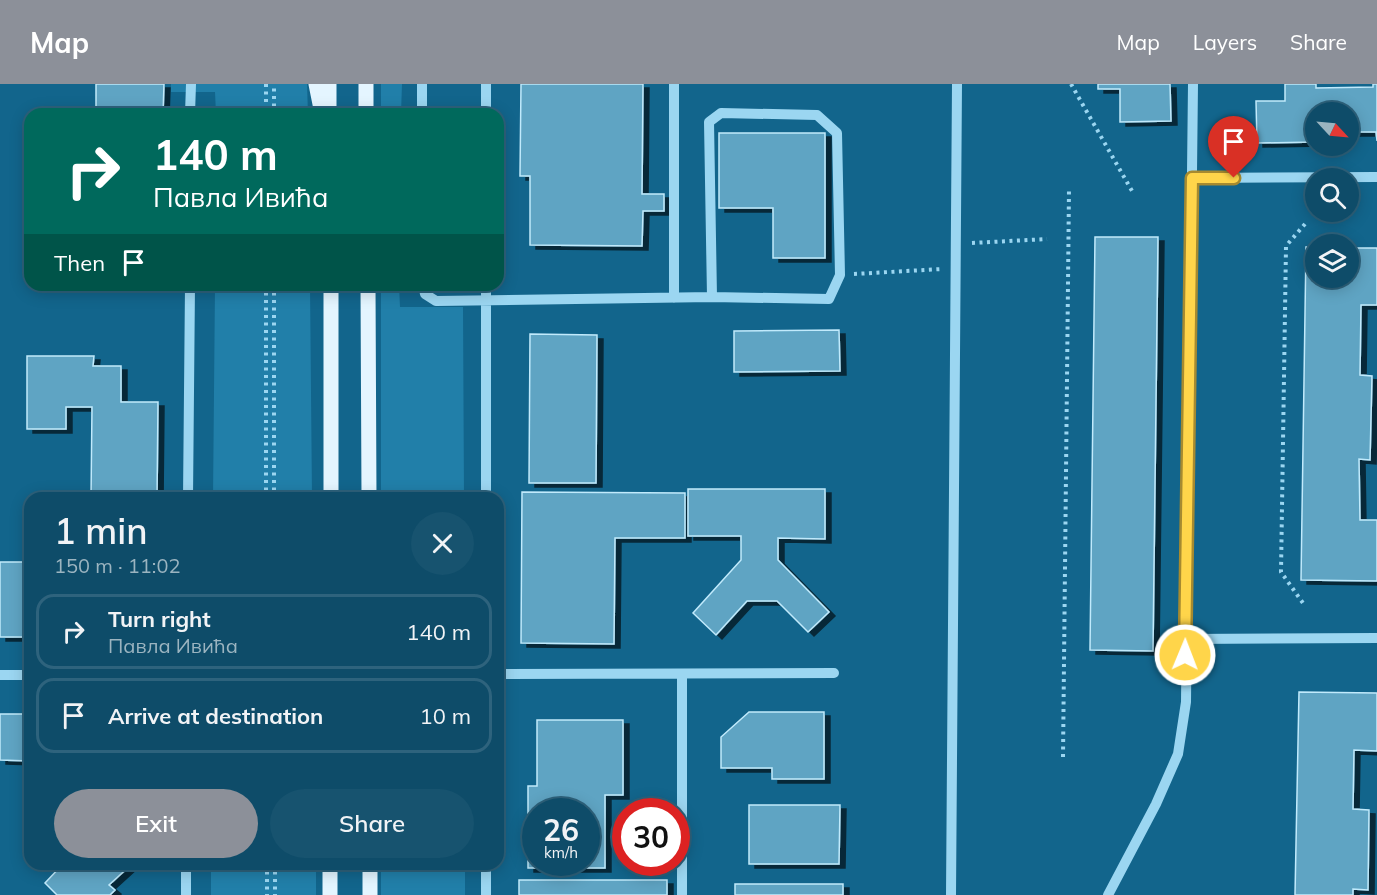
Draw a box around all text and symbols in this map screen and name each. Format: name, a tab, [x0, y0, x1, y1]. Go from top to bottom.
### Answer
text: Map	[30, 25, 89, 60]
text: Map	[1117, 29, 1160, 55]
text: Layers	[1193, 29, 1257, 55]
text: Share	[1290, 29, 1347, 55]
north arrow	[1305, 102, 1359, 156]
map controls	[1305, 102, 1359, 288]
pin	[1208, 116, 1259, 178]
icon: arrive	[1217, 125, 1250, 158]
text: 140 m	[153, 128, 278, 181]
icon: right	[54, 132, 132, 210]
button: search	[1305, 168, 1359, 222]
text: Павла Ивића	[153, 180, 328, 214]
button: layers	[1305, 234, 1359, 288]
icon: arrive	[117, 246, 150, 279]
text: Then	[54, 249, 105, 277]
text: 1 min	[54, 508, 148, 553]
button: close	[411, 512, 474, 575]
text: 150 m · 11:02	[54, 553, 180, 578]
text: Turn right	[108, 605, 211, 633]
icon: right	[57, 615, 90, 648]
text: 140 m	[406, 618, 471, 646]
position arrow	[1153, 623, 1217, 687]
text: Павла Ивића	[108, 633, 238, 658]
icon: arrive	[57, 699, 90, 732]
text: Arrive at destination	[108, 702, 323, 730]
text: 10 m	[420, 702, 471, 730]
button: Exit	[54, 789, 258, 858]
button: Share	[270, 789, 474, 858]
speed limit sign: 30	[612, 798, 690, 876]
text: 26	[543, 811, 579, 849]
text: km/h	[544, 843, 578, 862]

